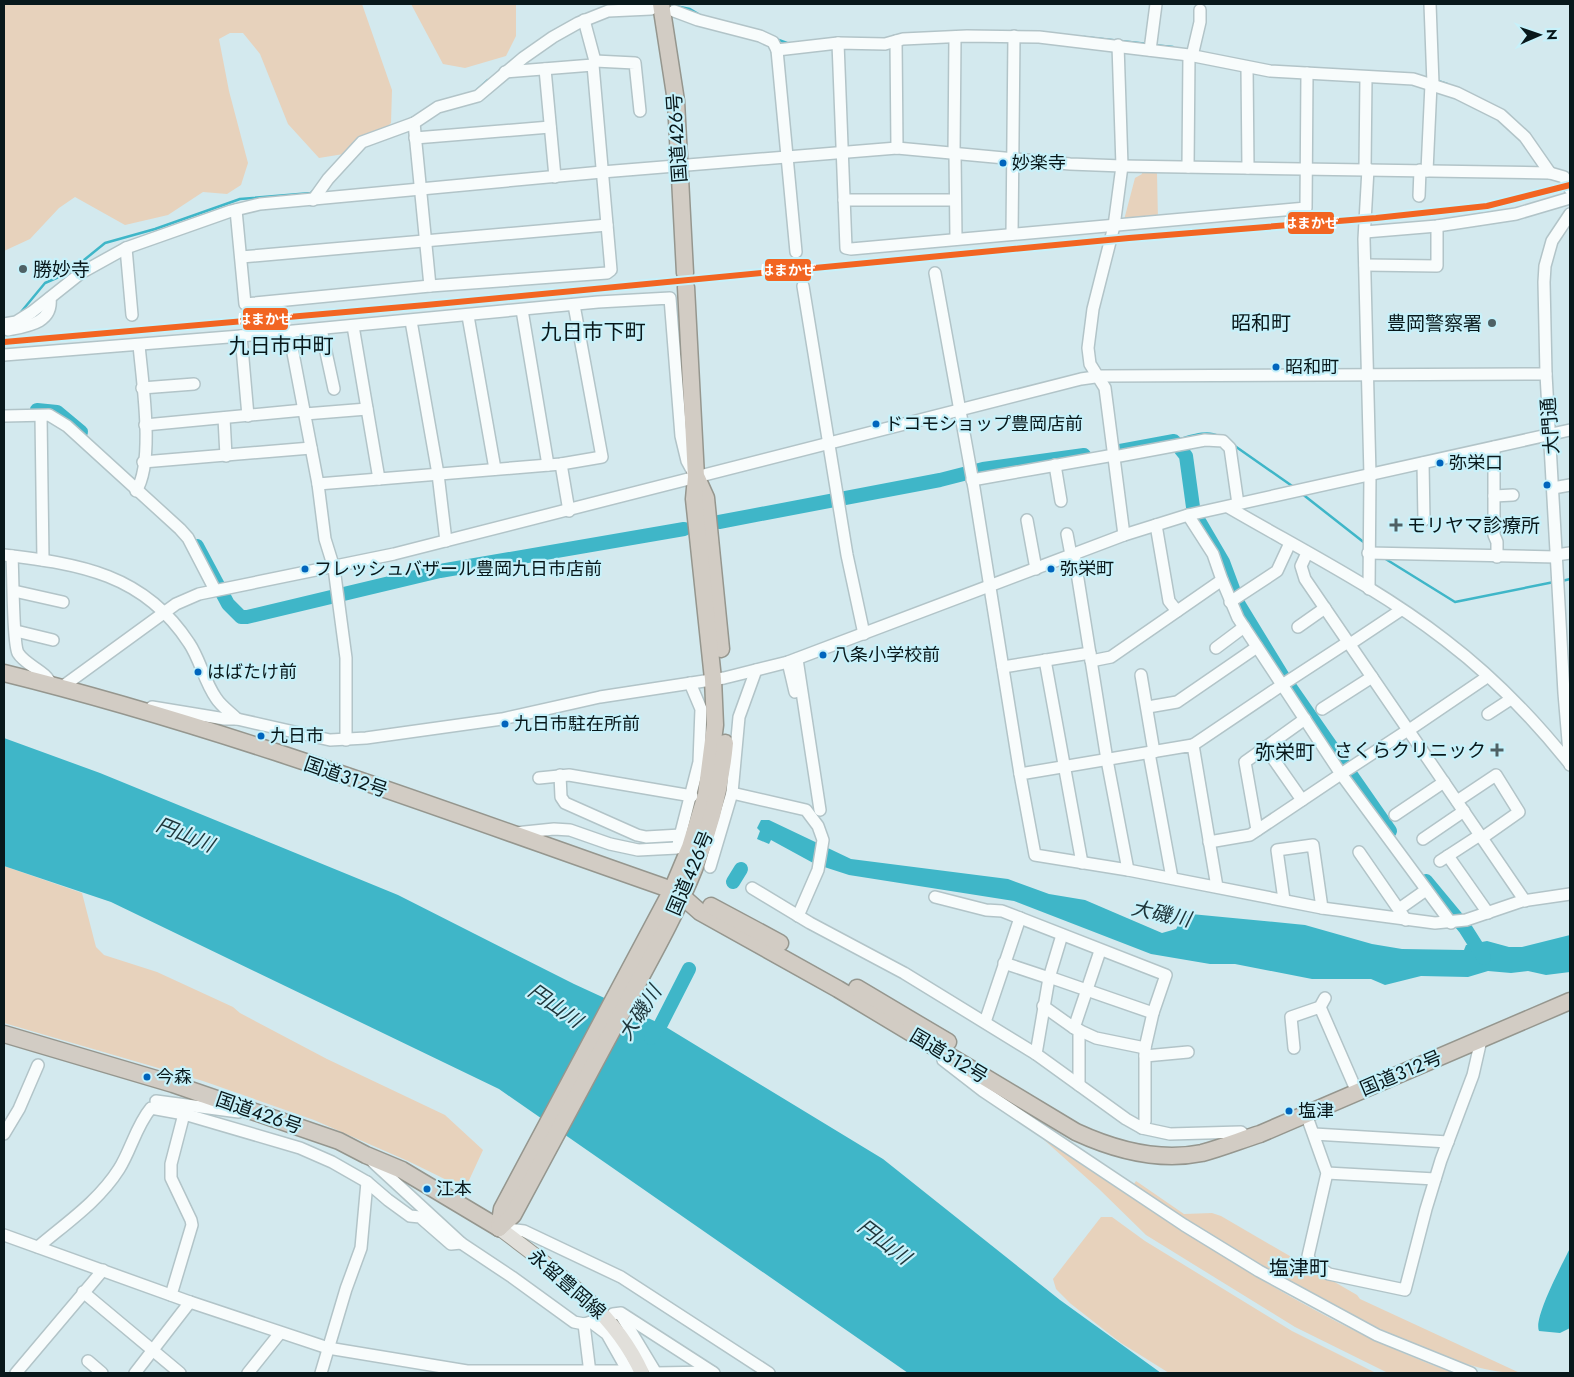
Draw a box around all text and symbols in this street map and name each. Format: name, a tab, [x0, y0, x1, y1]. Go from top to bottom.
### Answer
north arrow	[1514, 10, 1564, 60]
text: N	[1542, 29, 1562, 40]
street label: 国道426号	[660, 92, 694, 184]
place label: 妙楽寺	[1012, 150, 1066, 176]
marker: 妙楽寺	[998, 158, 1008, 168]
line badge: はまかぜ	[1287, 211, 1335, 235]
text: はまかぜ	[1283, 213, 1339, 233]
place label: 勝妙寺	[33, 256, 90, 283]
line badge: はまかぜ	[764, 258, 812, 282]
text: はまかぜ	[760, 260, 816, 280]
marker: 勝妙寺	[17, 263, 29, 275]
line badge: はまかぜ	[242, 307, 289, 331]
text: はまかぜ	[237, 309, 293, 329]
district label: 昭和町	[1231, 309, 1291, 338]
place label: 豊岡警察署	[1387, 310, 1482, 337]
district label: 九日市下町	[541, 317, 646, 347]
marker: 豊岡警察署	[1486, 317, 1498, 329]
district label: 九日市中町	[229, 331, 334, 361]
place label: 昭和町	[1285, 354, 1339, 380]
marker: 昭和町	[1271, 362, 1281, 372]
street label: 大門通	[1535, 397, 1565, 455]
place label: ドコモショップ豊岡店前	[885, 411, 1083, 437]
marker: ドコモショップ豊岡店前	[871, 419, 881, 429]
place label: 弥栄口	[1449, 450, 1503, 476]
marker: 弥栄口	[1435, 458, 1445, 468]
unlabelled marker	[1542, 480, 1552, 490]
place label: モリヤマ診療所	[1407, 512, 1540, 539]
marker: モリヤマ診療所	[1389, 518, 1403, 532]
place label: フレッシュバザール豊岡九日市店前	[314, 556, 602, 582]
place label: 弥栄町	[1060, 556, 1114, 582]
marker: フレッシュバザール豊岡九日市店前	[300, 564, 310, 574]
marker: 弥栄町	[1046, 564, 1056, 574]
place label: 八条小学校前	[832, 642, 940, 668]
marker: 八条小学校前	[818, 650, 828, 660]
place label: はばたけ前	[207, 659, 297, 685]
marker: はばたけ前	[193, 667, 203, 677]
place label: 九日市駐在所前	[514, 711, 640, 737]
marker: 九日市駐在所前	[500, 719, 510, 729]
place label: 九日市	[270, 723, 324, 749]
marker: 九日市	[256, 731, 266, 741]
place label: さくらクリニック	[1334, 737, 1486, 764]
district label: 弥栄町	[1255, 738, 1315, 767]
marker: さくらクリニック	[1490, 743, 1504, 757]
street label: 国道312号	[301, 750, 391, 804]
water label: 円山川	[152, 810, 220, 860]
street label: 国道426号	[660, 826, 720, 920]
water label: 大磯川	[1129, 894, 1195, 935]
water label: 円山川	[522, 977, 590, 1036]
water label: 大磯川	[612, 978, 670, 1046]
street label: 国道312号	[905, 1022, 993, 1090]
street label: 国道312号	[1356, 1044, 1446, 1102]
place label: 今森	[156, 1064, 192, 1090]
marker: 今森	[142, 1072, 152, 1082]
street label: 国道426号	[212, 1086, 306, 1140]
place label: 塩津	[1298, 1098, 1334, 1124]
marker: 塩津	[1284, 1106, 1294, 1116]
place label: 江本	[436, 1176, 472, 1202]
marker: 江本	[422, 1184, 432, 1194]
water label: 円山川	[851, 1212, 918, 1273]
street label: 永留豊岡線	[522, 1243, 612, 1325]
district label: 塩津町	[1269, 1254, 1329, 1283]

